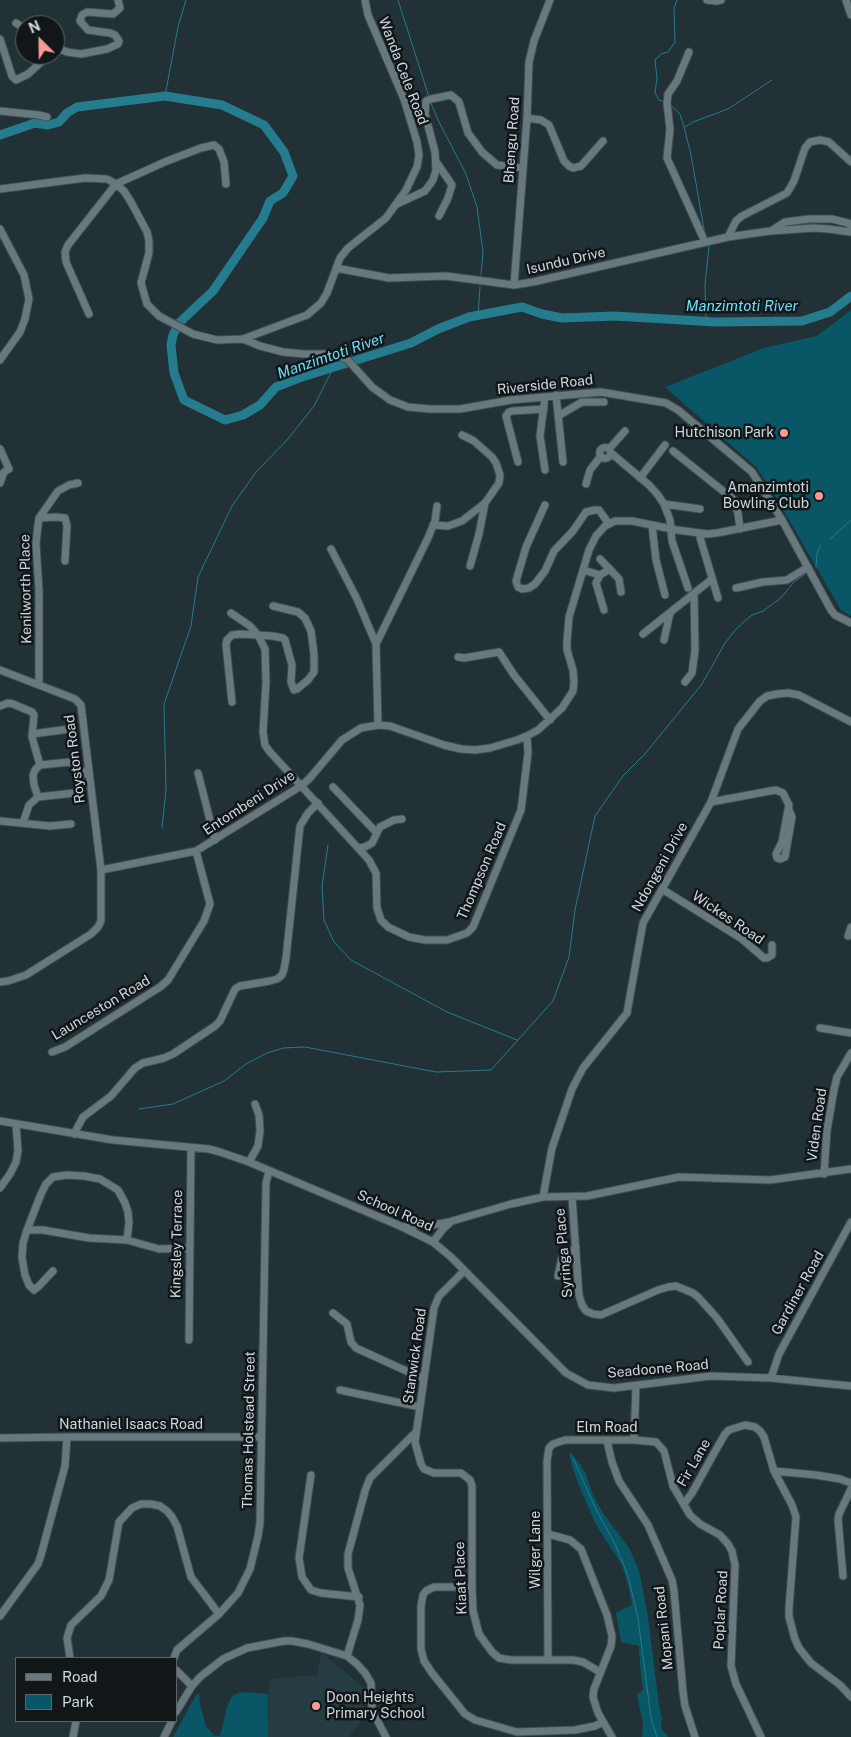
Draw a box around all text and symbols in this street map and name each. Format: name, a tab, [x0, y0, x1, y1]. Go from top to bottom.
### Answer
north arrow	[15, 15, 65, 65]
street label: Wanda Cele Road	[375, 15, 431, 127]
text: N	[26, 18, 43, 37]
street label: Bhengu Road	[501, 96, 523, 184]
street label: Isundu Drive	[525, 244, 607, 278]
water label: Manzimtoti River	[686, 297, 798, 315]
water label: Manzimtoti River	[275, 329, 387, 383]
street label: Riverside Road	[496, 372, 594, 398]
place label: Hutchison Park	[675, 425, 774, 441]
marker: Hutchison Park	[778, 427, 790, 439]
place label: Amanzimtoti Bowling Club	[723, 480, 809, 512]
marker: Amanzimtoti Bowling Club	[813, 490, 825, 502]
street label: Kenilworth Place	[17, 534, 35, 644]
street label: Royston Road	[61, 714, 89, 804]
street label: Entombeni Drive	[200, 767, 298, 839]
street label: Ndongeni Drive	[628, 819, 692, 915]
street label: Thompson Road	[454, 820, 510, 922]
street label: Wickes Road	[689, 888, 767, 948]
street label: Launceston Road	[49, 972, 153, 1044]
street label: Viden Road	[804, 1087, 830, 1163]
street label: School Road	[354, 1187, 436, 1235]
street label: Kingsley Terrace	[168, 1190, 186, 1298]
street label: Syringa Place	[552, 1207, 576, 1299]
street label: Gardiner Road	[768, 1248, 828, 1338]
street label: Stanwick Road	[400, 1307, 430, 1405]
street label: Thomas Holstead Street	[239, 1351, 259, 1509]
street label: Seadoone Road	[607, 1356, 709, 1382]
street label: Nathaniel Isaacs Road	[59, 1417, 203, 1433]
street label: Elm Road	[576, 1420, 638, 1436]
street label: Fir Lane	[674, 1436, 714, 1490]
street label: Wilger Lane	[528, 1511, 544, 1589]
street label: Kiaat Place	[451, 1541, 471, 1615]
street label: Poplar Road	[711, 1570, 731, 1650]
street label: Mopani Road	[651, 1585, 677, 1671]
legend	[15, 1657, 178, 1722]
text: Road	[62, 1668, 98, 1685]
place label: Doon Heights Primary School	[326, 1690, 425, 1722]
text: Park	[62, 1693, 94, 1710]
marker: Doon Heights Primary School	[310, 1700, 322, 1712]

